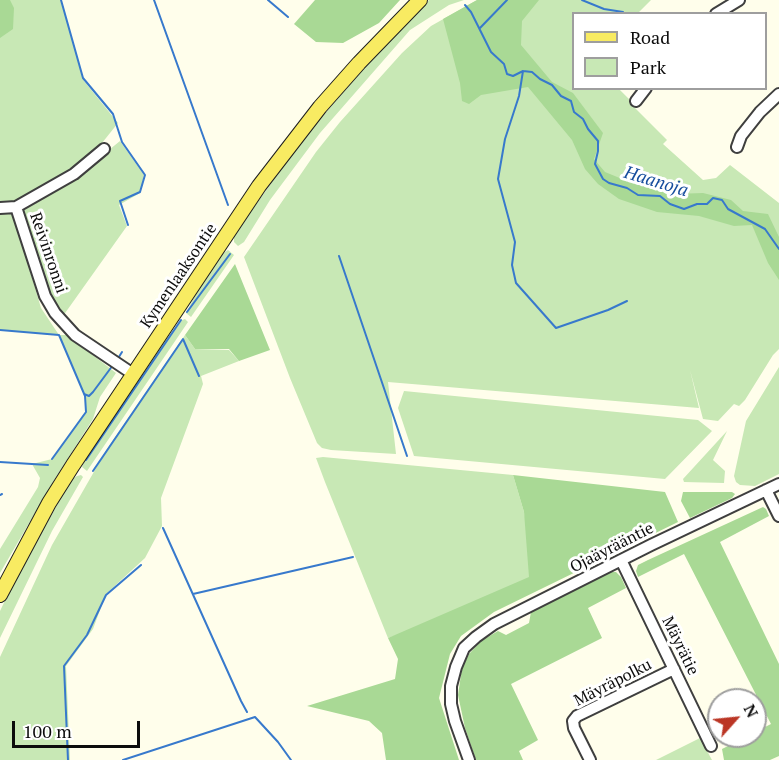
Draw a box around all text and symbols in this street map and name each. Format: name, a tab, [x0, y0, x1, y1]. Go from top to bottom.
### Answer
legend	[572, 12, 767, 90]
text: Road	[630, 25, 670, 49]
text: Park	[630, 55, 666, 79]
water label: Haanoja	[621, 162, 691, 202]
street label: Reivinronni	[25, 210, 71, 296]
street label: Kymenlaaksontie	[137, 220, 221, 332]
street label: Ojaäyrääntie	[567, 519, 657, 577]
street label: Mäyrätie	[658, 613, 702, 679]
street label: Mäyräpolku	[571, 655, 655, 711]
north arrow	[707, 688, 767, 748]
text: N	[739, 700, 764, 721]
scale bar	[15, 709, 142, 747]
text: 100 m	[23, 719, 72, 743]

